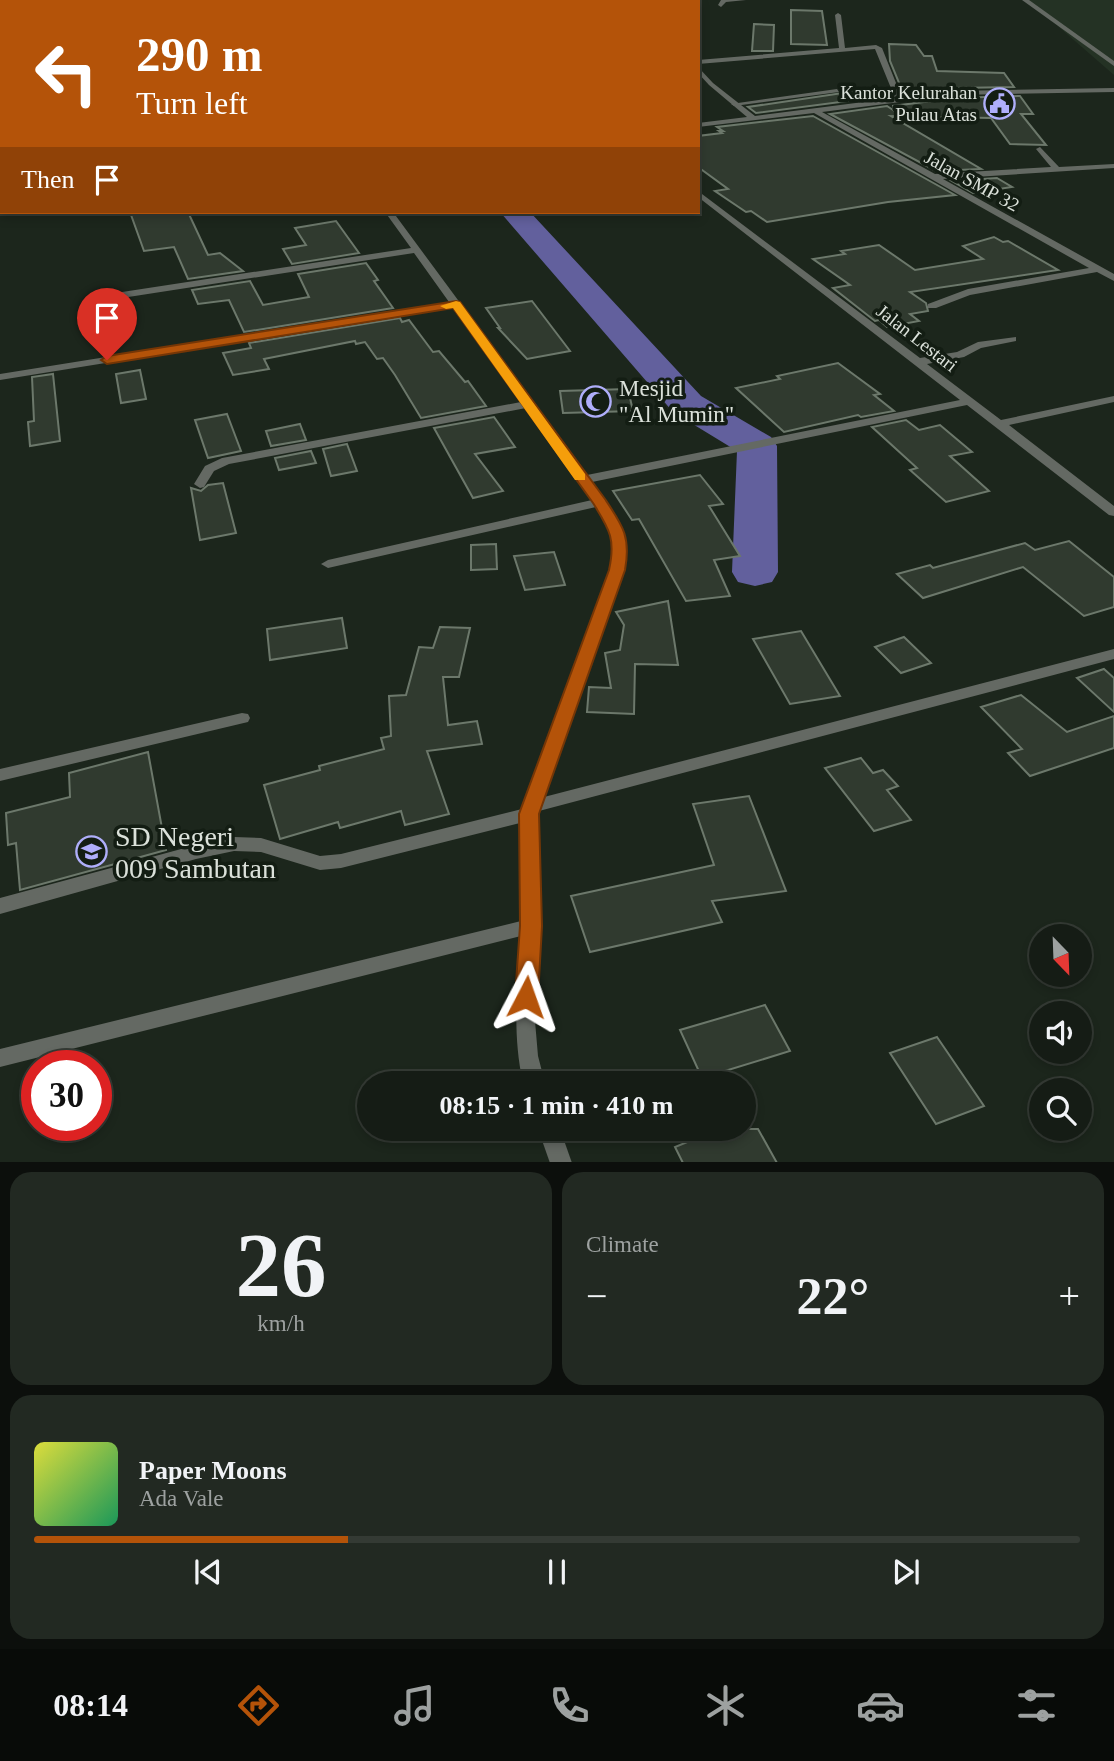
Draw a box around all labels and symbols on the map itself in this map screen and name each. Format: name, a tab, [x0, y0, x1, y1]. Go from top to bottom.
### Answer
place label: Kantor Kelurahan Pulau Atas	[840, 82, 977, 125]
public building icon: Kantor Kelurahan Pulau Atas	[983, 86, 1017, 120]
street label: Jalan SMP 32	[921, 146, 1023, 216]
pin	[77, 288, 137, 360]
street label: Jalan Lestari	[872, 300, 962, 376]
place label: Mesjid "Al Mumin"	[619, 376, 734, 427]
mosque icon: Mesjid "Al Mumin"	[579, 384, 613, 418]
place label: SD Negeri 009 Sambutan	[115, 821, 276, 884]
school or university icon: SD Negeri 009 Sambutan	[75, 835, 109, 869]
north arrow	[1029, 924, 1092, 987]
position arrow	[489, 960, 563, 1034]
speed limit sign: 30	[21, 1050, 112, 1141]

